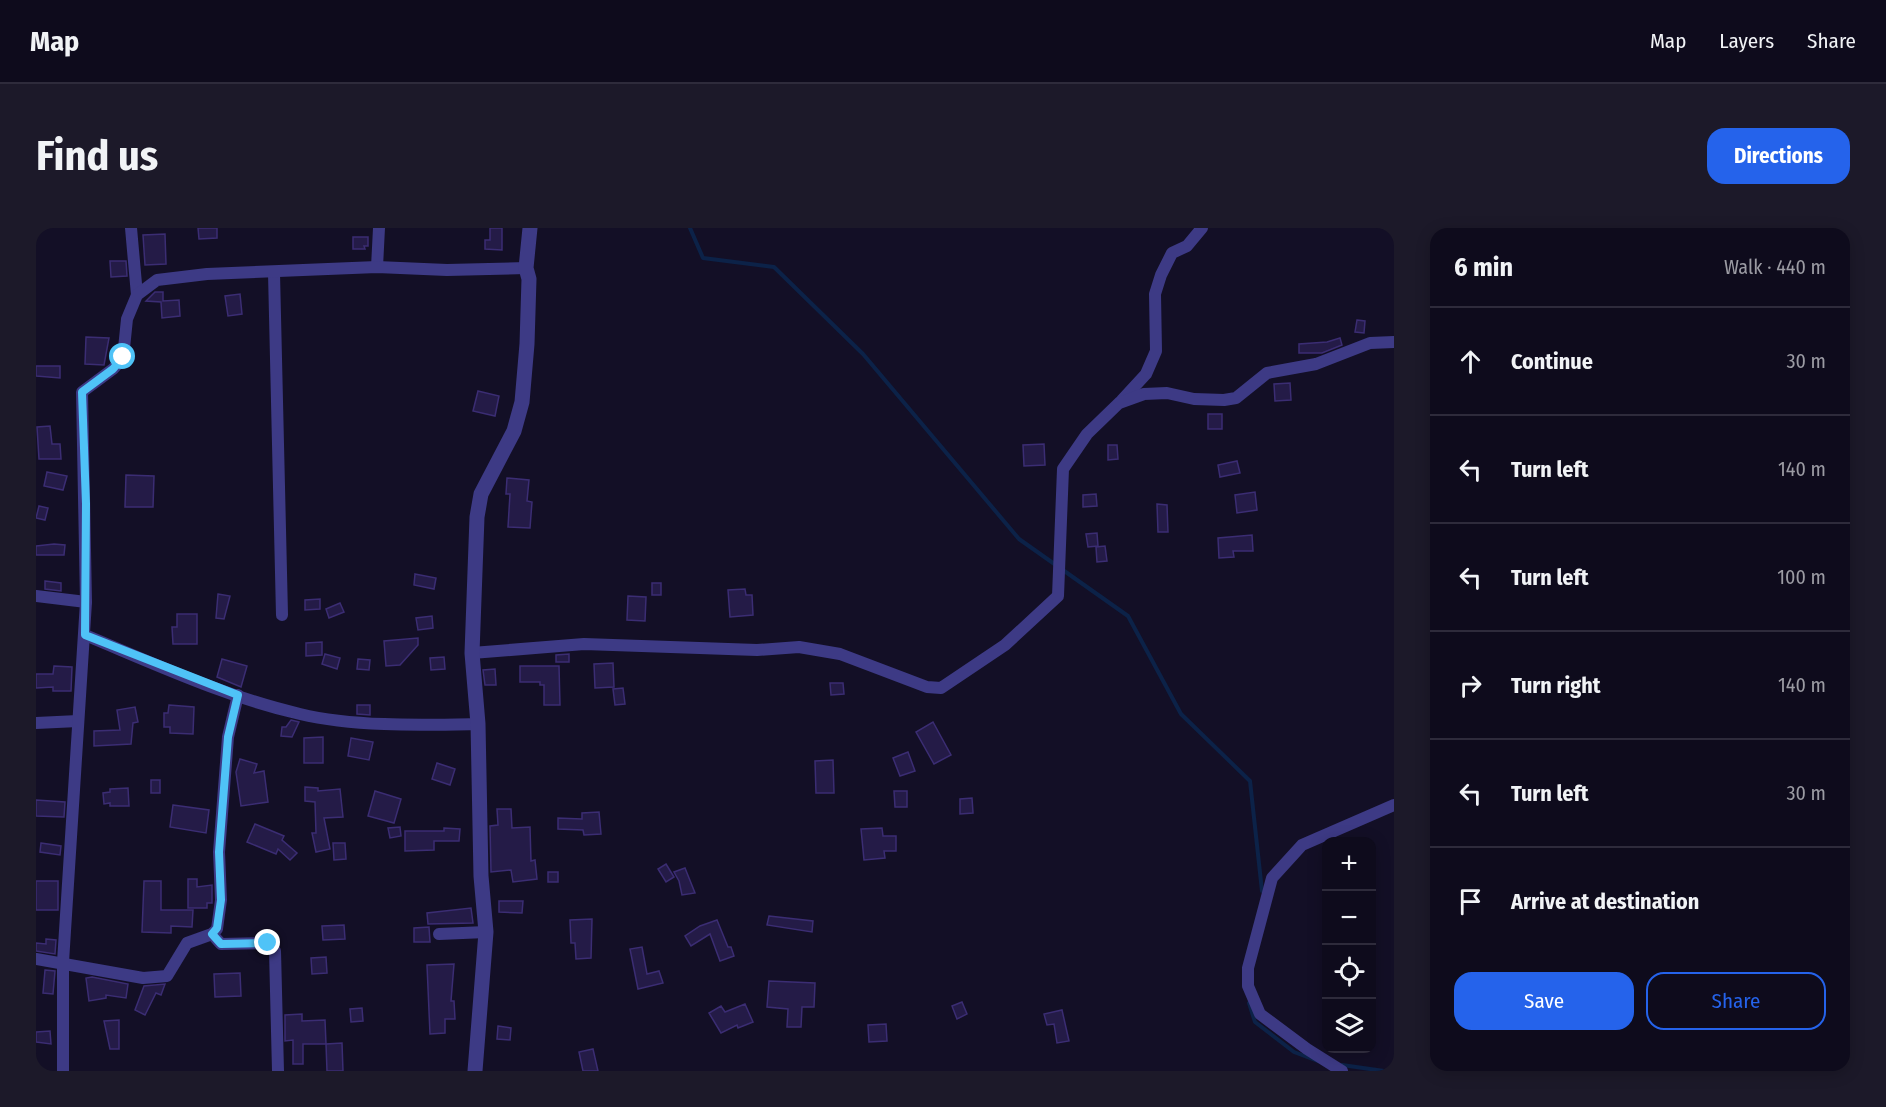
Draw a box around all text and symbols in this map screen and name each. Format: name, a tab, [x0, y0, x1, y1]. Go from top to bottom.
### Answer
text: Map	[30, 25, 79, 58]
text: Map	[1650, 28, 1686, 54]
text: Layers	[1719, 28, 1774, 54]
text: Share	[1807, 28, 1856, 54]
button: Directions	[1707, 128, 1850, 184]
text: Find us	[36, 131, 158, 181]
text: 6 min	[1454, 252, 1513, 283]
text: Walk · 440 m	[1724, 255, 1826, 279]
route start	[109, 343, 135, 369]
icon: ahead	[1454, 345, 1487, 378]
text: Continue	[1511, 348, 1593, 375]
text: 30 m	[1786, 349, 1826, 373]
icon: left	[1454, 453, 1487, 486]
text: Turn left	[1511, 456, 1589, 483]
text: 140 m	[1778, 457, 1826, 481]
icon: left	[1454, 561, 1487, 594]
text: Turn left	[1511, 564, 1589, 591]
text: 100 m	[1777, 565, 1826, 589]
icon: right	[1454, 669, 1487, 702]
text: Turn right	[1511, 672, 1600, 699]
text: 140 m	[1778, 673, 1826, 697]
icon: left	[1454, 777, 1487, 810]
text: Turn left	[1511, 780, 1589, 807]
text: 30 m	[1786, 781, 1826, 805]
map controls	[1322, 837, 1376, 1053]
button: +	[1322, 837, 1376, 891]
icon: arrive	[1454, 885, 1487, 918]
text: Arrive at destination	[1511, 888, 1699, 915]
button: −	[1322, 891, 1376, 945]
route end	[254, 929, 280, 955]
button: locate	[1322, 945, 1376, 999]
button: Save	[1454, 972, 1634, 1030]
button: Share	[1646, 972, 1826, 1030]
button: layers	[1322, 999, 1376, 1053]

